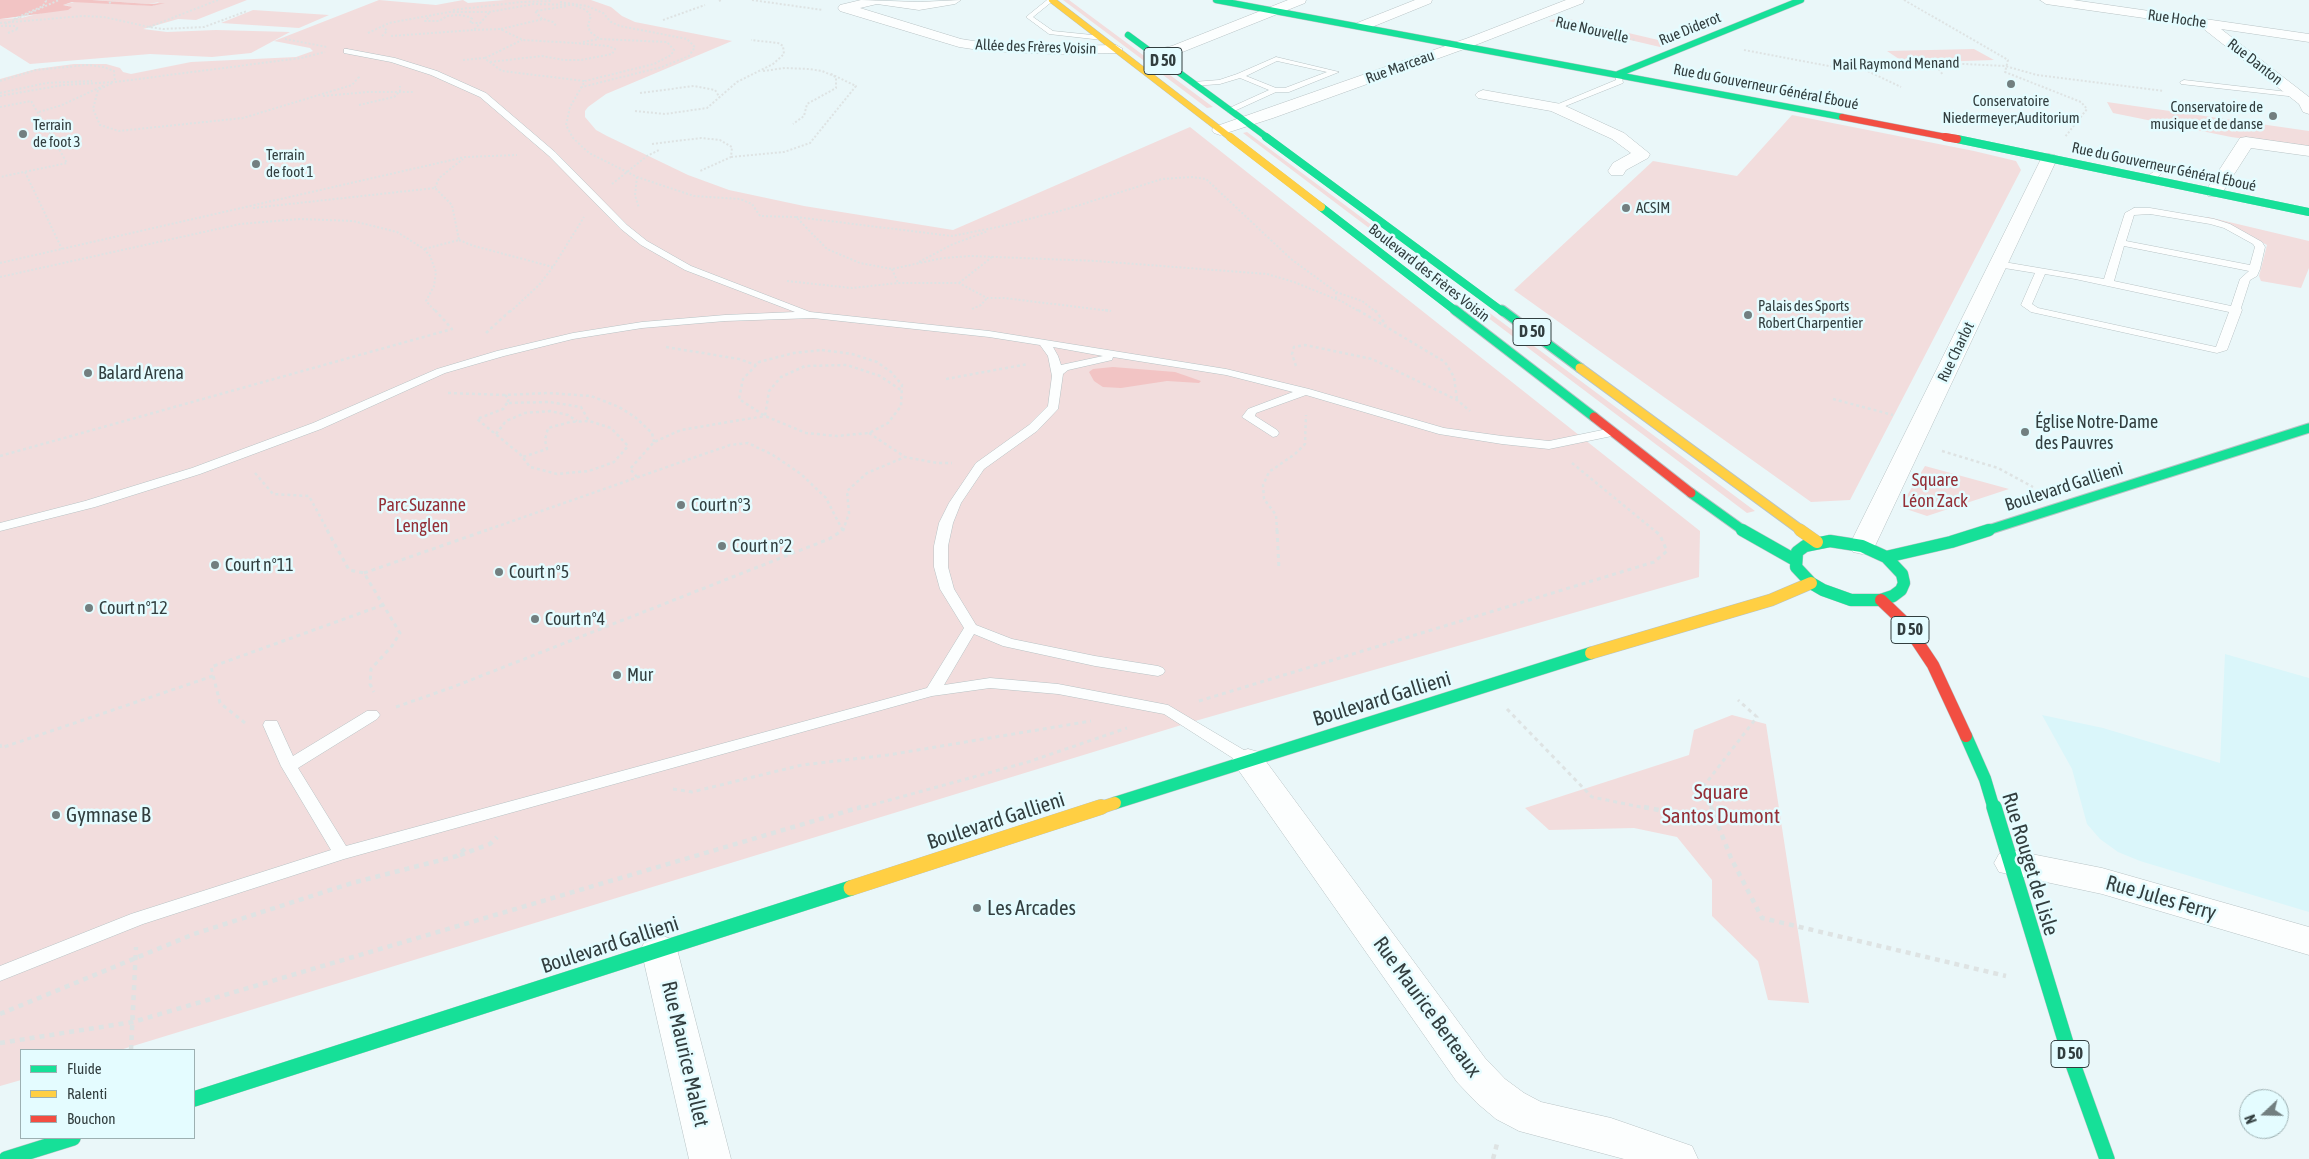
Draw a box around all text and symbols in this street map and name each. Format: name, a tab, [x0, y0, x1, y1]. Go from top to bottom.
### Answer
street label: Rue Hoche	[2147, 6, 2207, 32]
street label: Rue Diderot	[1656, 8, 1724, 50]
street label: Rue Nouvelle	[1554, 13, 1630, 47]
street label: Rue Danton	[2224, 35, 2286, 89]
street label: Allée des Frères Voisin	[975, 36, 1097, 58]
street label: Rue Marceau	[1363, 46, 1437, 88]
road number: D 50	[1144, 48, 1182, 74]
street label: Mail Raymond Menand	[1832, 54, 1960, 74]
street label: Rue du Gouverneur Général Éboué	[1672, 60, 1860, 114]
marker: Conservatoire Niedermeyer;Auditorium	[2005, 78, 2017, 90]
place label: Conservatoire Niedermeyer;Auditorium	[1942, 92, 2080, 127]
place label: Conservatoire de musique et de danse	[2150, 98, 2263, 133]
marker: Conservatoire de musique et de danse	[2267, 110, 2279, 122]
place label: Terrain de foot 3	[33, 116, 81, 151]
marker: Terrain de foot 3	[17, 128, 29, 140]
street label: Rue du Gouverneur Général Éboué	[2070, 139, 2258, 195]
place label: Terrain de foot 1	[266, 146, 314, 181]
marker: Terrain de foot 1	[250, 158, 262, 170]
place label: ACSIM	[1636, 199, 1670, 217]
marker: ACSIM	[1620, 202, 1632, 214]
street label: Boulevard des Frères Voisin	[1365, 220, 1493, 326]
place label: Palais des Sports Robert Charpentier	[1758, 297, 1863, 332]
marker: Palais des Sports Robert Charpentier	[1742, 309, 1754, 321]
road number: D 50	[1513, 318, 1551, 346]
street label: Rue Charlot	[1934, 319, 1978, 385]
place label: Balard Arena	[98, 362, 184, 384]
marker: Balard Arena	[82, 367, 94, 379]
place label: Église Notre-Dame des Pauvres	[2035, 411, 2158, 454]
marker: Église Notre-Dame des Pauvres	[2019, 426, 2031, 438]
street label: Boulevard Gallieni	[2002, 458, 2126, 516]
park label: Square Léon Zack	[1902, 469, 1968, 512]
park label: Parc Suzanne Lenglen	[378, 494, 466, 536]
place label: Court n°3	[691, 494, 751, 516]
marker: Court n°3	[675, 499, 687, 511]
place label: Court n°2	[732, 535, 792, 557]
marker: Court n°2	[716, 540, 728, 552]
place label: Court n°11	[225, 554, 294, 576]
marker: Court n°11	[209, 559, 221, 571]
place label: Court n°5	[509, 561, 569, 583]
marker: Court n°5	[493, 566, 505, 578]
place label: Court n°12	[99, 597, 168, 619]
marker: Court n°12	[83, 602, 95, 614]
place label: Court n°4	[545, 608, 605, 630]
marker: Court n°4	[529, 613, 541, 625]
road number: D 50	[1891, 616, 1929, 644]
place label: Mur	[627, 664, 653, 686]
street label: Boulevard Gallieni	[1310, 666, 1454, 732]
marker: Mur	[611, 669, 623, 681]
park label: Square Santos Dumont	[1662, 779, 1780, 829]
street label: Boulevard Gallieni	[924, 787, 1068, 855]
street label: Rue Rouget de Lisle	[1996, 789, 2064, 939]
place label: Gymnase B	[66, 802, 151, 828]
marker: Gymnase B	[50, 809, 62, 821]
street label: Rue Jules Ferry	[2103, 870, 2219, 926]
place label: Les Arcades	[987, 895, 1076, 921]
marker: Les Arcades	[971, 902, 983, 914]
street label: Boulevard Gallieni	[538, 911, 682, 979]
street label: Rue Maurice Berteaux	[1368, 932, 1486, 1082]
street label: Rue Maurice Mallet	[656, 979, 714, 1129]
road number: D 50	[2051, 1040, 2089, 1068]
legend	[20, 1049, 195, 1139]
text: Fluide	[67, 1060, 102, 1077]
text: Ralenti	[67, 1085, 107, 1102]
north arrow	[2239, 1089, 2289, 1139]
text: Bouchon	[67, 1110, 116, 1127]
text: N	[2242, 1112, 2260, 1126]

